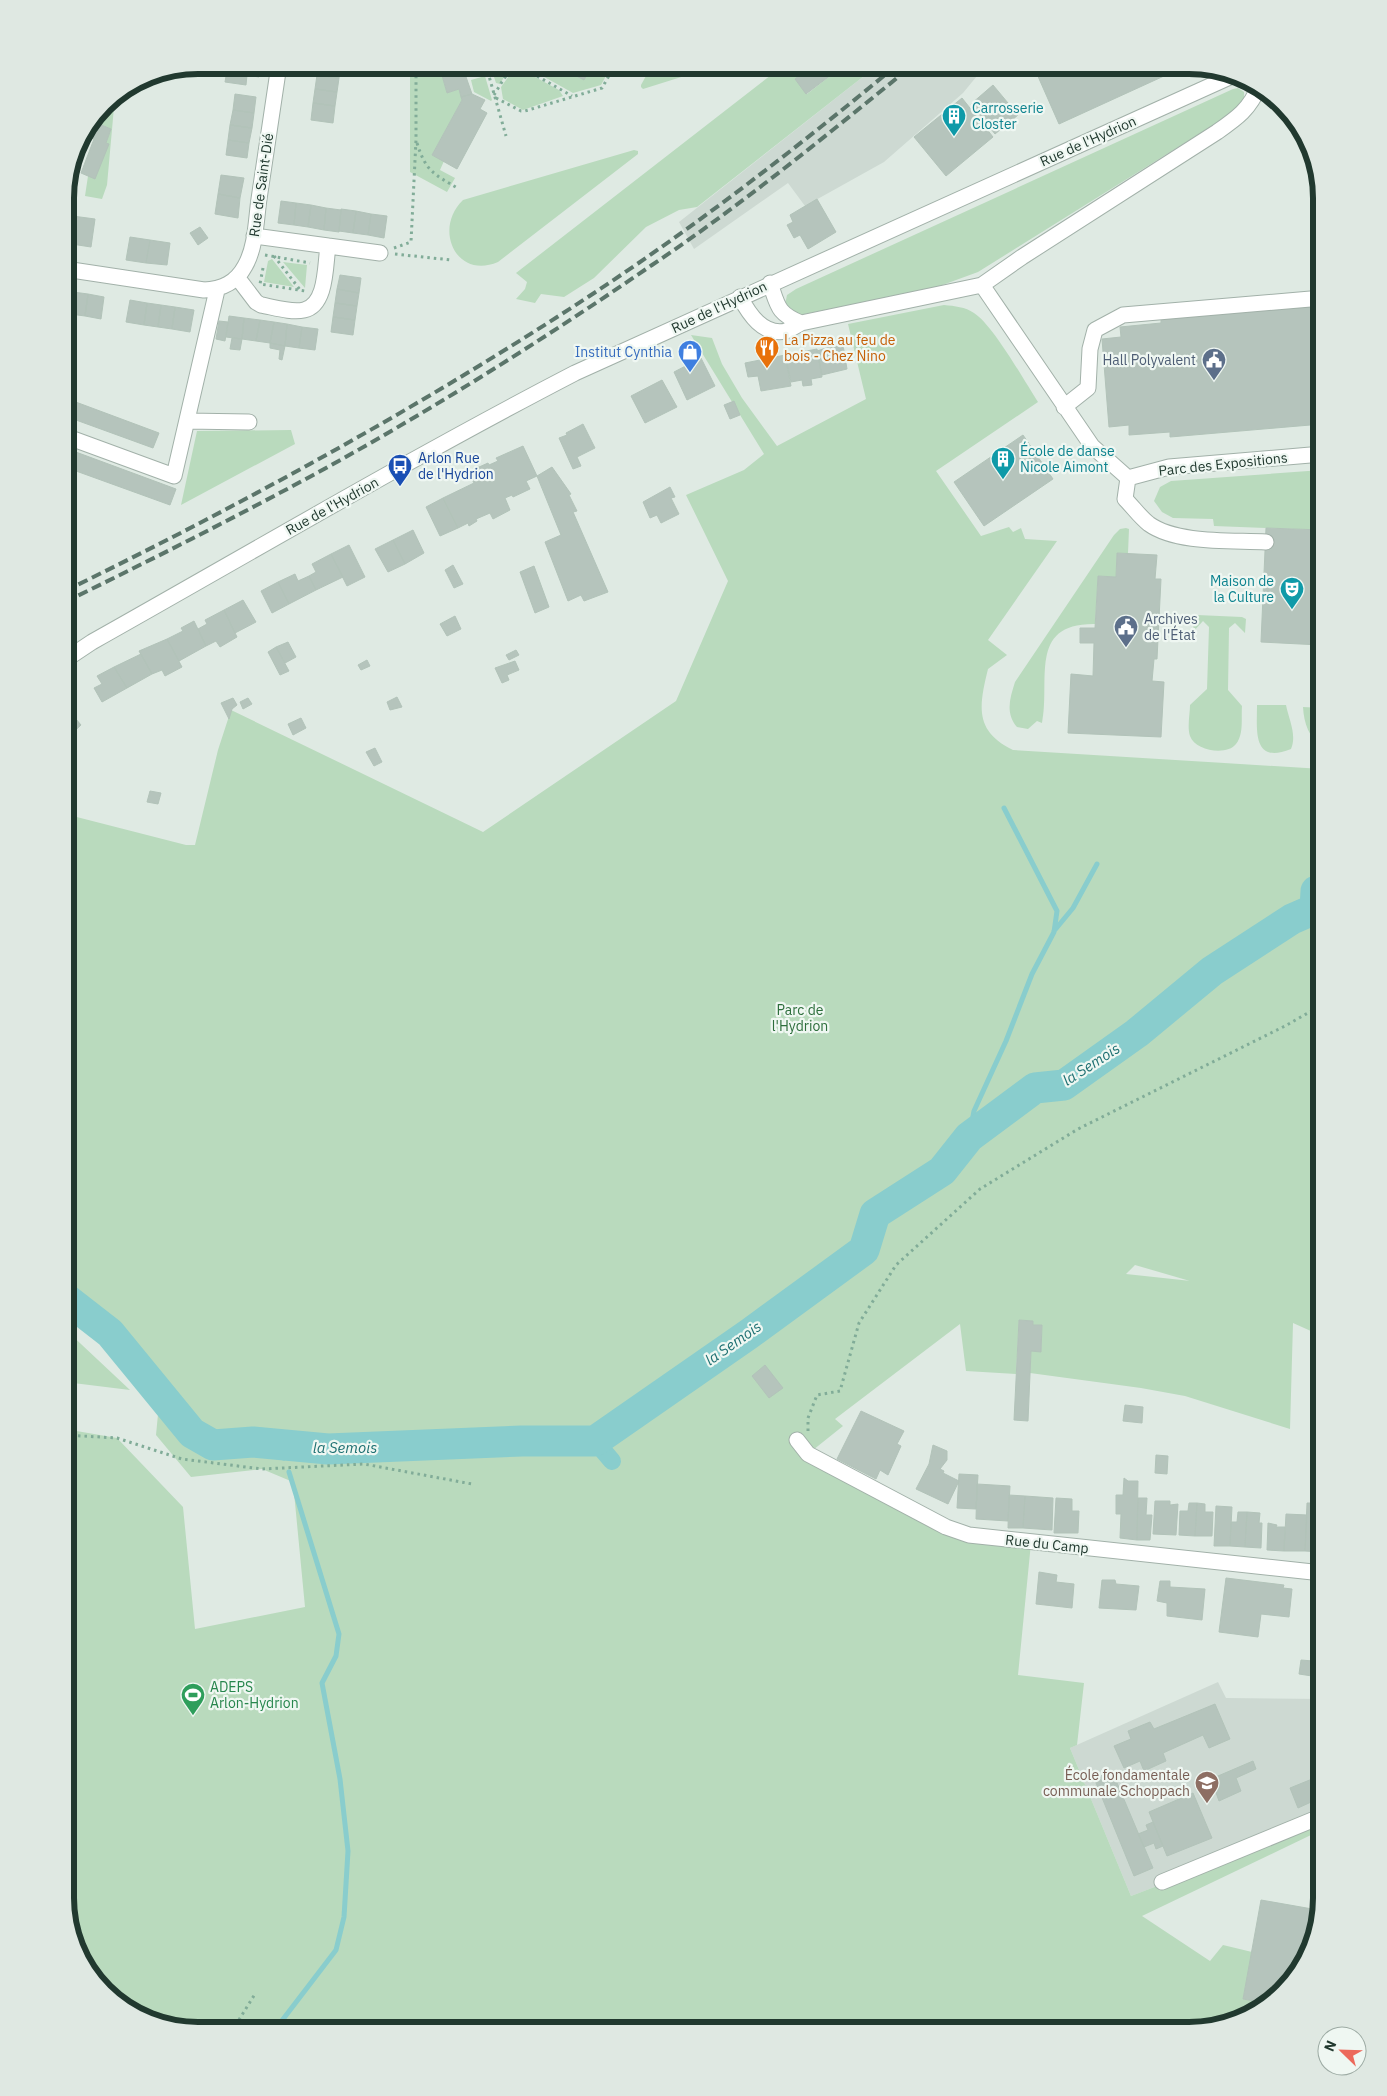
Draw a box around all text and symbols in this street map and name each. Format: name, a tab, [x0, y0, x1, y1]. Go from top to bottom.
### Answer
place label: Carrosserie Closter	[972, 99, 1044, 133]
building icon: Carrosserie Closter	[941, 103, 967, 137]
street label: Rue de l'Hydrion	[1037, 112, 1139, 170]
street label: Rue de Saint-Dié	[245, 132, 277, 238]
street label: Rue de l'Hydrion	[668, 277, 770, 337]
place label: La Pizza au feu de bois - Chez Nino	[784, 331, 896, 365]
restaurant icon: La Pizza au feu de bois - Chez Nino	[754, 335, 780, 369]
shop icon: Institut Cynthia	[677, 339, 703, 373]
place label: Institut Cynthia	[575, 343, 673, 361]
public building icon: Hall Polyvalent	[1201, 347, 1227, 381]
place label: Hall Polyvalent	[1102, 351, 1196, 369]
place label: École de danse Nicole Aimont	[1020, 441, 1115, 476]
building icon: École de danse Nicole Aimont	[990, 446, 1016, 480]
street label: Parc des Expositions	[1158, 448, 1289, 480]
place label: Arlon Rue de l'Hydrion	[418, 449, 494, 483]
bus stop icon: Arlon Rue de l'Hydrion	[387, 453, 413, 487]
street label: Rue de l'Hydrion	[282, 473, 382, 539]
place label: Maison de la Culture	[1210, 572, 1274, 606]
theatre icon: Maison de la Culture	[1279, 576, 1305, 610]
place label: Archives de l'État	[1144, 610, 1198, 644]
public building icon: Archives de l'État	[1113, 614, 1139, 648]
park label: Parc de l'Hydrion	[772, 1001, 828, 1035]
water label: la Semois	[1059, 1038, 1123, 1090]
water label: la Semois	[701, 1317, 765, 1369]
water label: la Semois	[313, 1438, 377, 1457]
street label: Rue du Camp	[1004, 1531, 1090, 1557]
place label: ADEPS Arlon-Hydrion	[210, 1678, 299, 1712]
sports icon: ADEPS Arlon-Hydrion	[180, 1682, 206, 1716]
place label: École fondamentale communale Schoppach	[1043, 1765, 1190, 1800]
school or university icon: École fondamentale communale Schoppach	[1194, 1770, 1220, 1804]
north arrow	[1317, 2026, 1367, 2076]
text: N	[1320, 2038, 1340, 2054]

